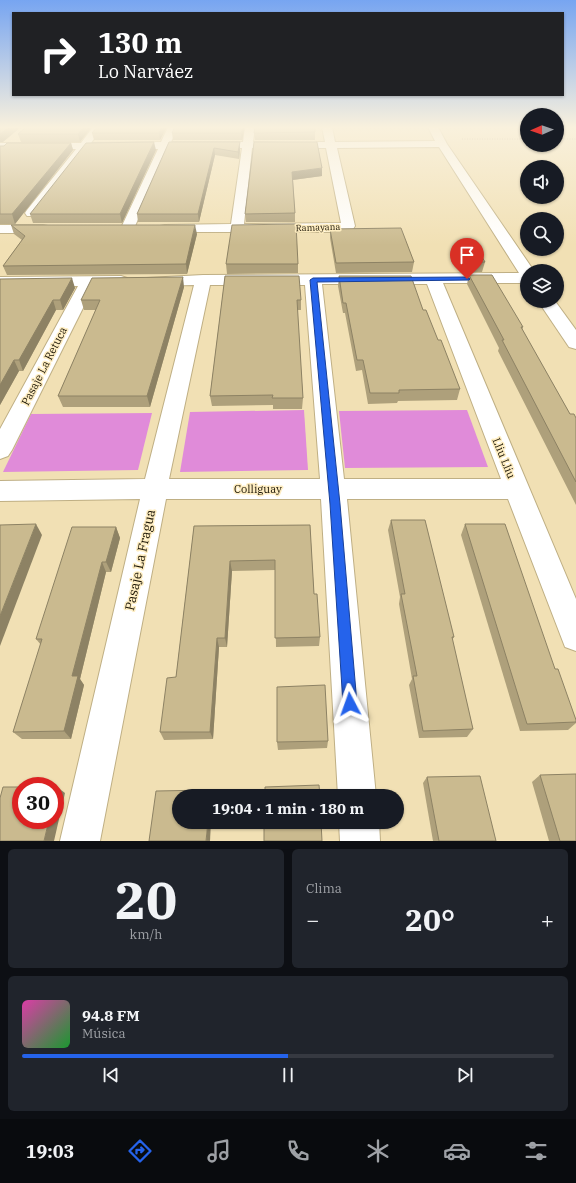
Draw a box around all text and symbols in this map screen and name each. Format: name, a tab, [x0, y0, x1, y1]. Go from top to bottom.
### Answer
text: 130 m	[98, 24, 182, 61]
icon: right	[32, 28, 84, 80]
text: Lo Narváez	[98, 60, 193, 83]
north arrow	[520, 108, 564, 152]
map controls	[520, 108, 564, 308]
button: sound	[520, 160, 564, 204]
button: search	[520, 212, 564, 256]
street label: Ramayana	[296, 221, 341, 233]
pin	[450, 238, 484, 279]
icon: arrive	[456, 244, 478, 266]
button: layers	[520, 264, 564, 308]
street label: Pasaje La Retuca	[18, 324, 70, 408]
street label: Lliu Lliu	[489, 436, 519, 481]
street label: Colliguay	[234, 482, 282, 496]
street label: Pasaje La Fragua	[121, 508, 159, 612]
position arrow	[329, 683, 371, 725]
speed limit sign: 30	[12, 777, 64, 829]
text: 19:04 · 1 min · 180 m	[212, 799, 364, 818]
text: 20	[115, 866, 177, 933]
text: Clima	[306, 880, 342, 897]
text: 20°	[405, 900, 455, 939]
text: −	[306, 905, 319, 934]
text: +	[541, 905, 554, 934]
text: km/h	[130, 926, 162, 943]
text: 94.8 FM	[82, 1006, 140, 1025]
text: Música	[82, 1025, 126, 1042]
icon: previous	[100, 1064, 122, 1086]
icon: pause	[277, 1064, 299, 1086]
icon: next	[454, 1064, 476, 1086]
icon: directions	[126, 1137, 154, 1165]
icon: music	[205, 1137, 233, 1165]
icon: phone	[284, 1137, 312, 1165]
icon: climate	[364, 1137, 392, 1165]
icon: car	[443, 1137, 471, 1165]
icon: filters	[522, 1137, 550, 1165]
text: 19:03	[26, 1140, 74, 1163]

